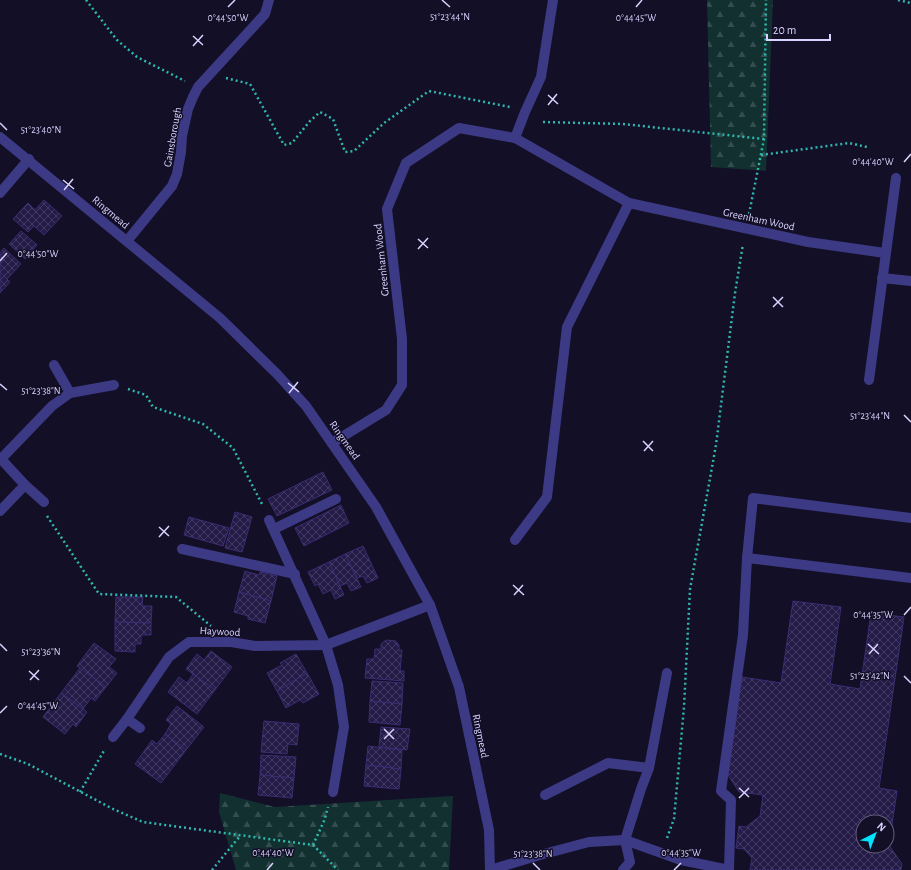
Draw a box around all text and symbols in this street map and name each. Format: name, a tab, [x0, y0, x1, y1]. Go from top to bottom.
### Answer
text: 51°23'44"N	[430, 12, 470, 22]
text: 0°44'50"W	[208, 13, 248, 23]
text: 0°44'45"W	[616, 13, 656, 23]
scale bar	[767, 16, 830, 42]
text: 20 m	[773, 24, 796, 36]
street label: Gainsborough	[162, 106, 183, 168]
text: 51°23'40"N	[21, 125, 61, 135]
text: 0°44'40"W	[852, 157, 894, 167]
street label: Ringmead	[90, 194, 131, 231]
street label: Greenham Wood	[722, 207, 796, 233]
street label: Greenham Wood	[372, 223, 391, 297]
text: 0°44'50"W	[18, 249, 58, 259]
text: 51°23'38"N	[21, 386, 61, 396]
text: 51°23'44"N	[850, 411, 890, 421]
street label: Ringmead	[327, 419, 362, 462]
text: 0°44'35"W	[853, 610, 893, 620]
street label: Haywood	[199, 625, 241, 638]
text: 51°23'36"N	[21, 647, 61, 657]
text: 51°23'42"N	[850, 671, 890, 681]
text: 0°44'45"W	[18, 701, 58, 711]
street label: Ringmead	[471, 713, 491, 759]
north arrow	[855, 814, 895, 854]
text: N	[875, 820, 888, 834]
text: 0°44'40"W	[252, 848, 294, 858]
text: 0°44'35"W	[661, 848, 701, 858]
text: 51°23'38"N	[513, 849, 553, 859]

